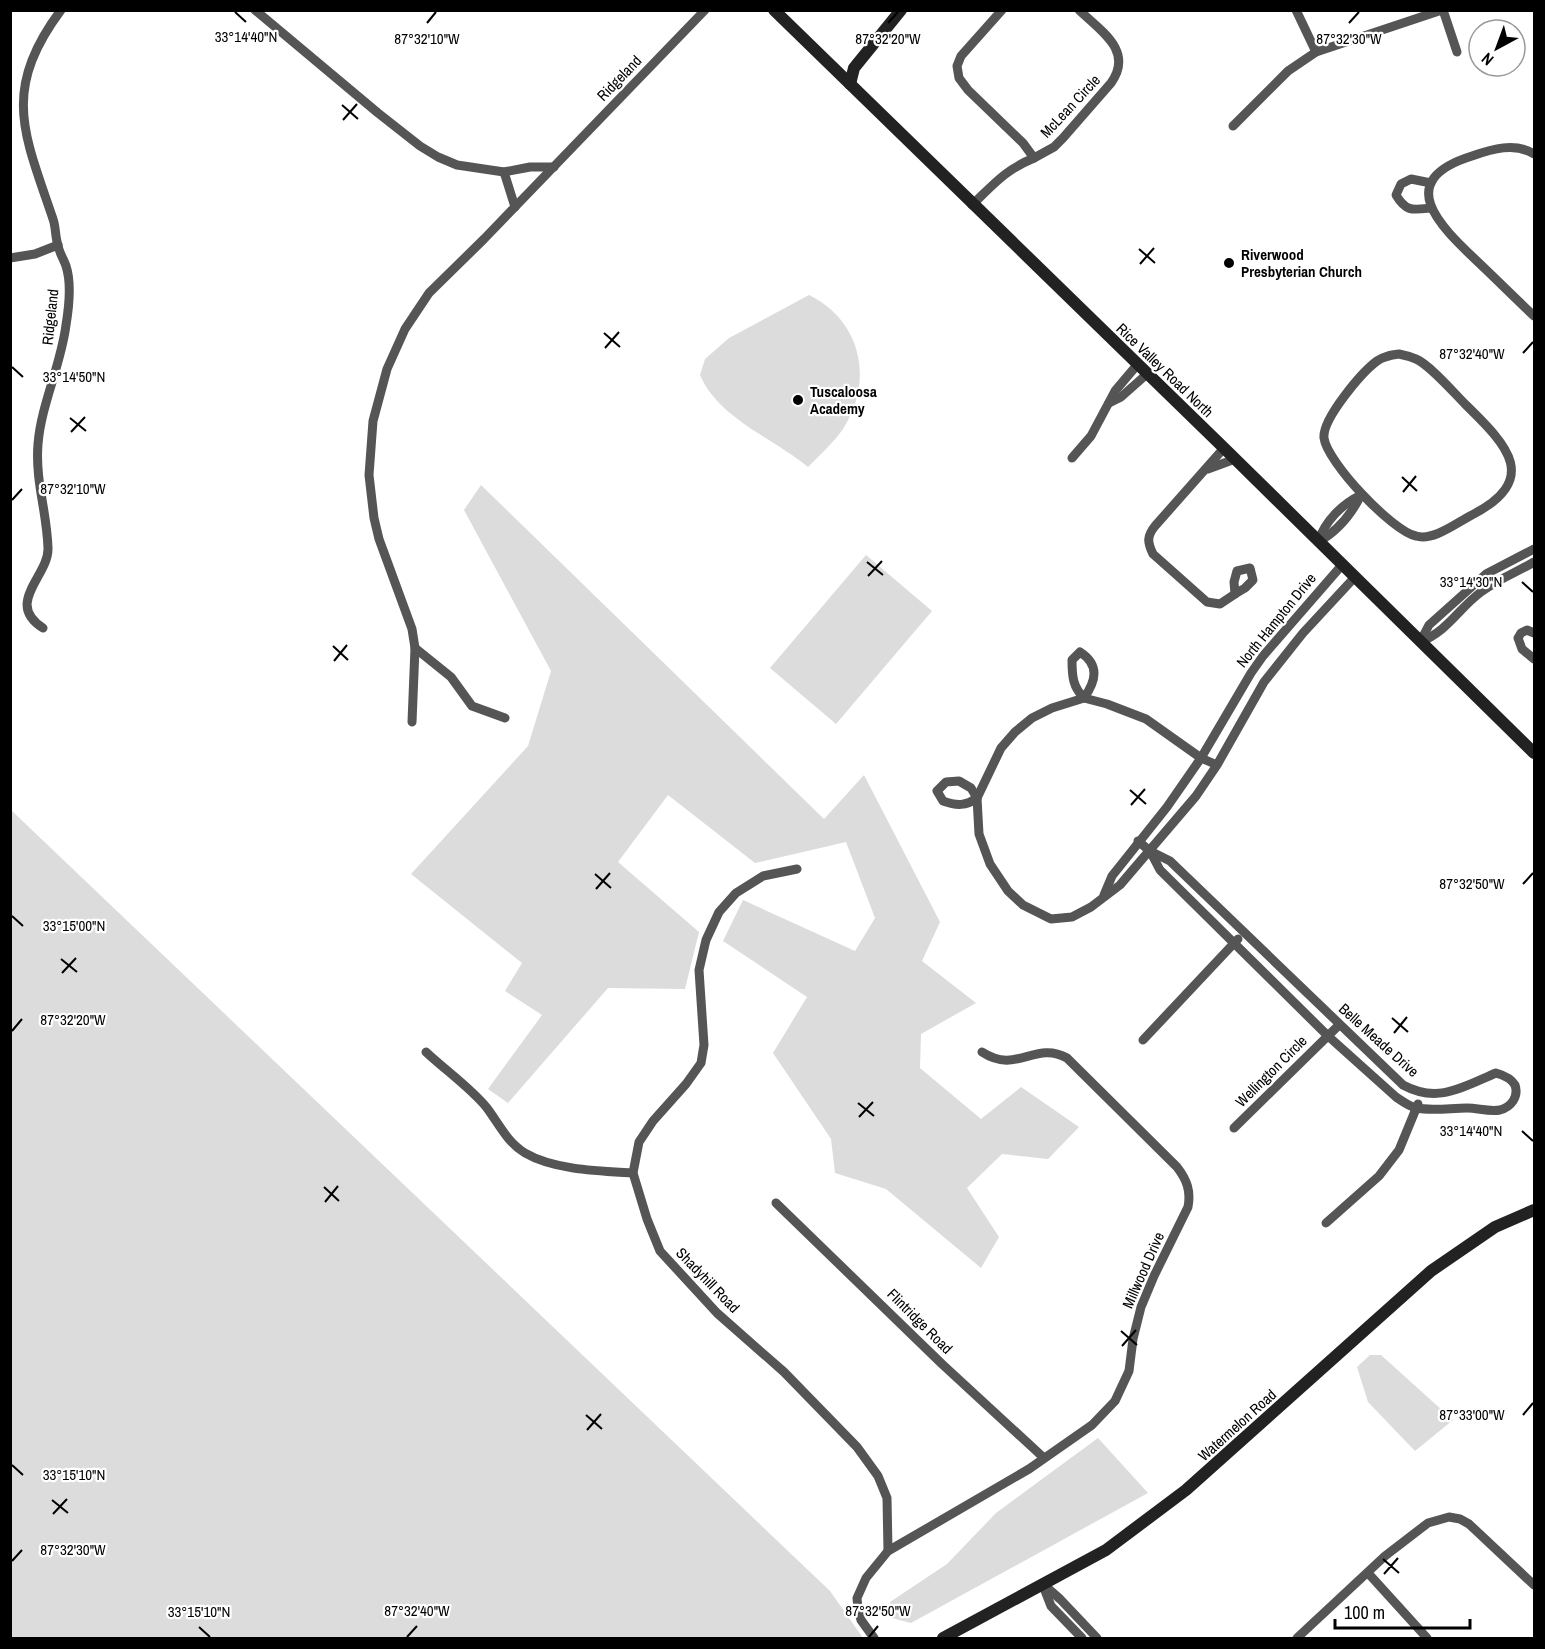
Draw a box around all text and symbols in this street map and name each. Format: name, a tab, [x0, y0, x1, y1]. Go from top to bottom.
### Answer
north arrow	[1467, 18, 1527, 78]
text: 33°14'40"N	[215, 26, 277, 47]
text: 87°32'10"W	[394, 28, 460, 49]
text: 87°32'20"W	[855, 28, 921, 49]
text: 87°32'30"W	[1316, 28, 1382, 49]
text: N	[1476, 48, 1498, 71]
street label: Ridgeland	[592, 51, 646, 105]
street label: McLean Circle	[1035, 70, 1105, 142]
place label: Riverwood Presbyterian Church	[1241, 244, 1362, 282]
marker: Riverwood Presbyterian Church	[1222, 256, 1236, 270]
street label: Ridgeland	[37, 288, 63, 346]
street label: Rice Valley Road North	[1112, 318, 1218, 422]
text: 87°32'40"W	[1439, 343, 1505, 364]
text: 33°14'50"N	[43, 366, 105, 387]
place label: Tuscaloosa Academy	[810, 381, 877, 419]
marker: Tuscaloosa Academy	[791, 393, 805, 407]
text: 87°32'10"W	[40, 478, 106, 499]
street label: North Hampton Drive	[1231, 568, 1321, 672]
text: 33°14'30"N	[1440, 571, 1502, 592]
text: 87°32'50"W	[1439, 873, 1505, 894]
text: 33°15'00"N	[43, 915, 105, 936]
street label: Belle Meade Drive	[1334, 998, 1424, 1082]
text: 87°32'20"W	[40, 1009, 106, 1030]
street label: Wellington Circle	[1231, 1030, 1312, 1111]
text: 33°14'40"N	[1440, 1120, 1502, 1141]
street label: Millwood Drive	[1117, 1228, 1169, 1311]
street label: Shadyhill Road	[671, 1243, 745, 1317]
street label: Flintridge Road	[883, 1284, 957, 1358]
street label: Watermelon Road	[1193, 1384, 1281, 1466]
text: 87°33'00"W	[1439, 1404, 1505, 1425]
text: 33°15'10"N	[43, 1464, 105, 1485]
text: 87°32'30"W	[40, 1539, 106, 1560]
scale bar	[1335, 1592, 1470, 1630]
text: 87°32'40"W	[384, 1600, 450, 1621]
text: 87°32'50"W	[845, 1600, 911, 1621]
text: 100 m	[1344, 1600, 1385, 1625]
text: 33°15'10"N	[168, 1601, 230, 1622]

